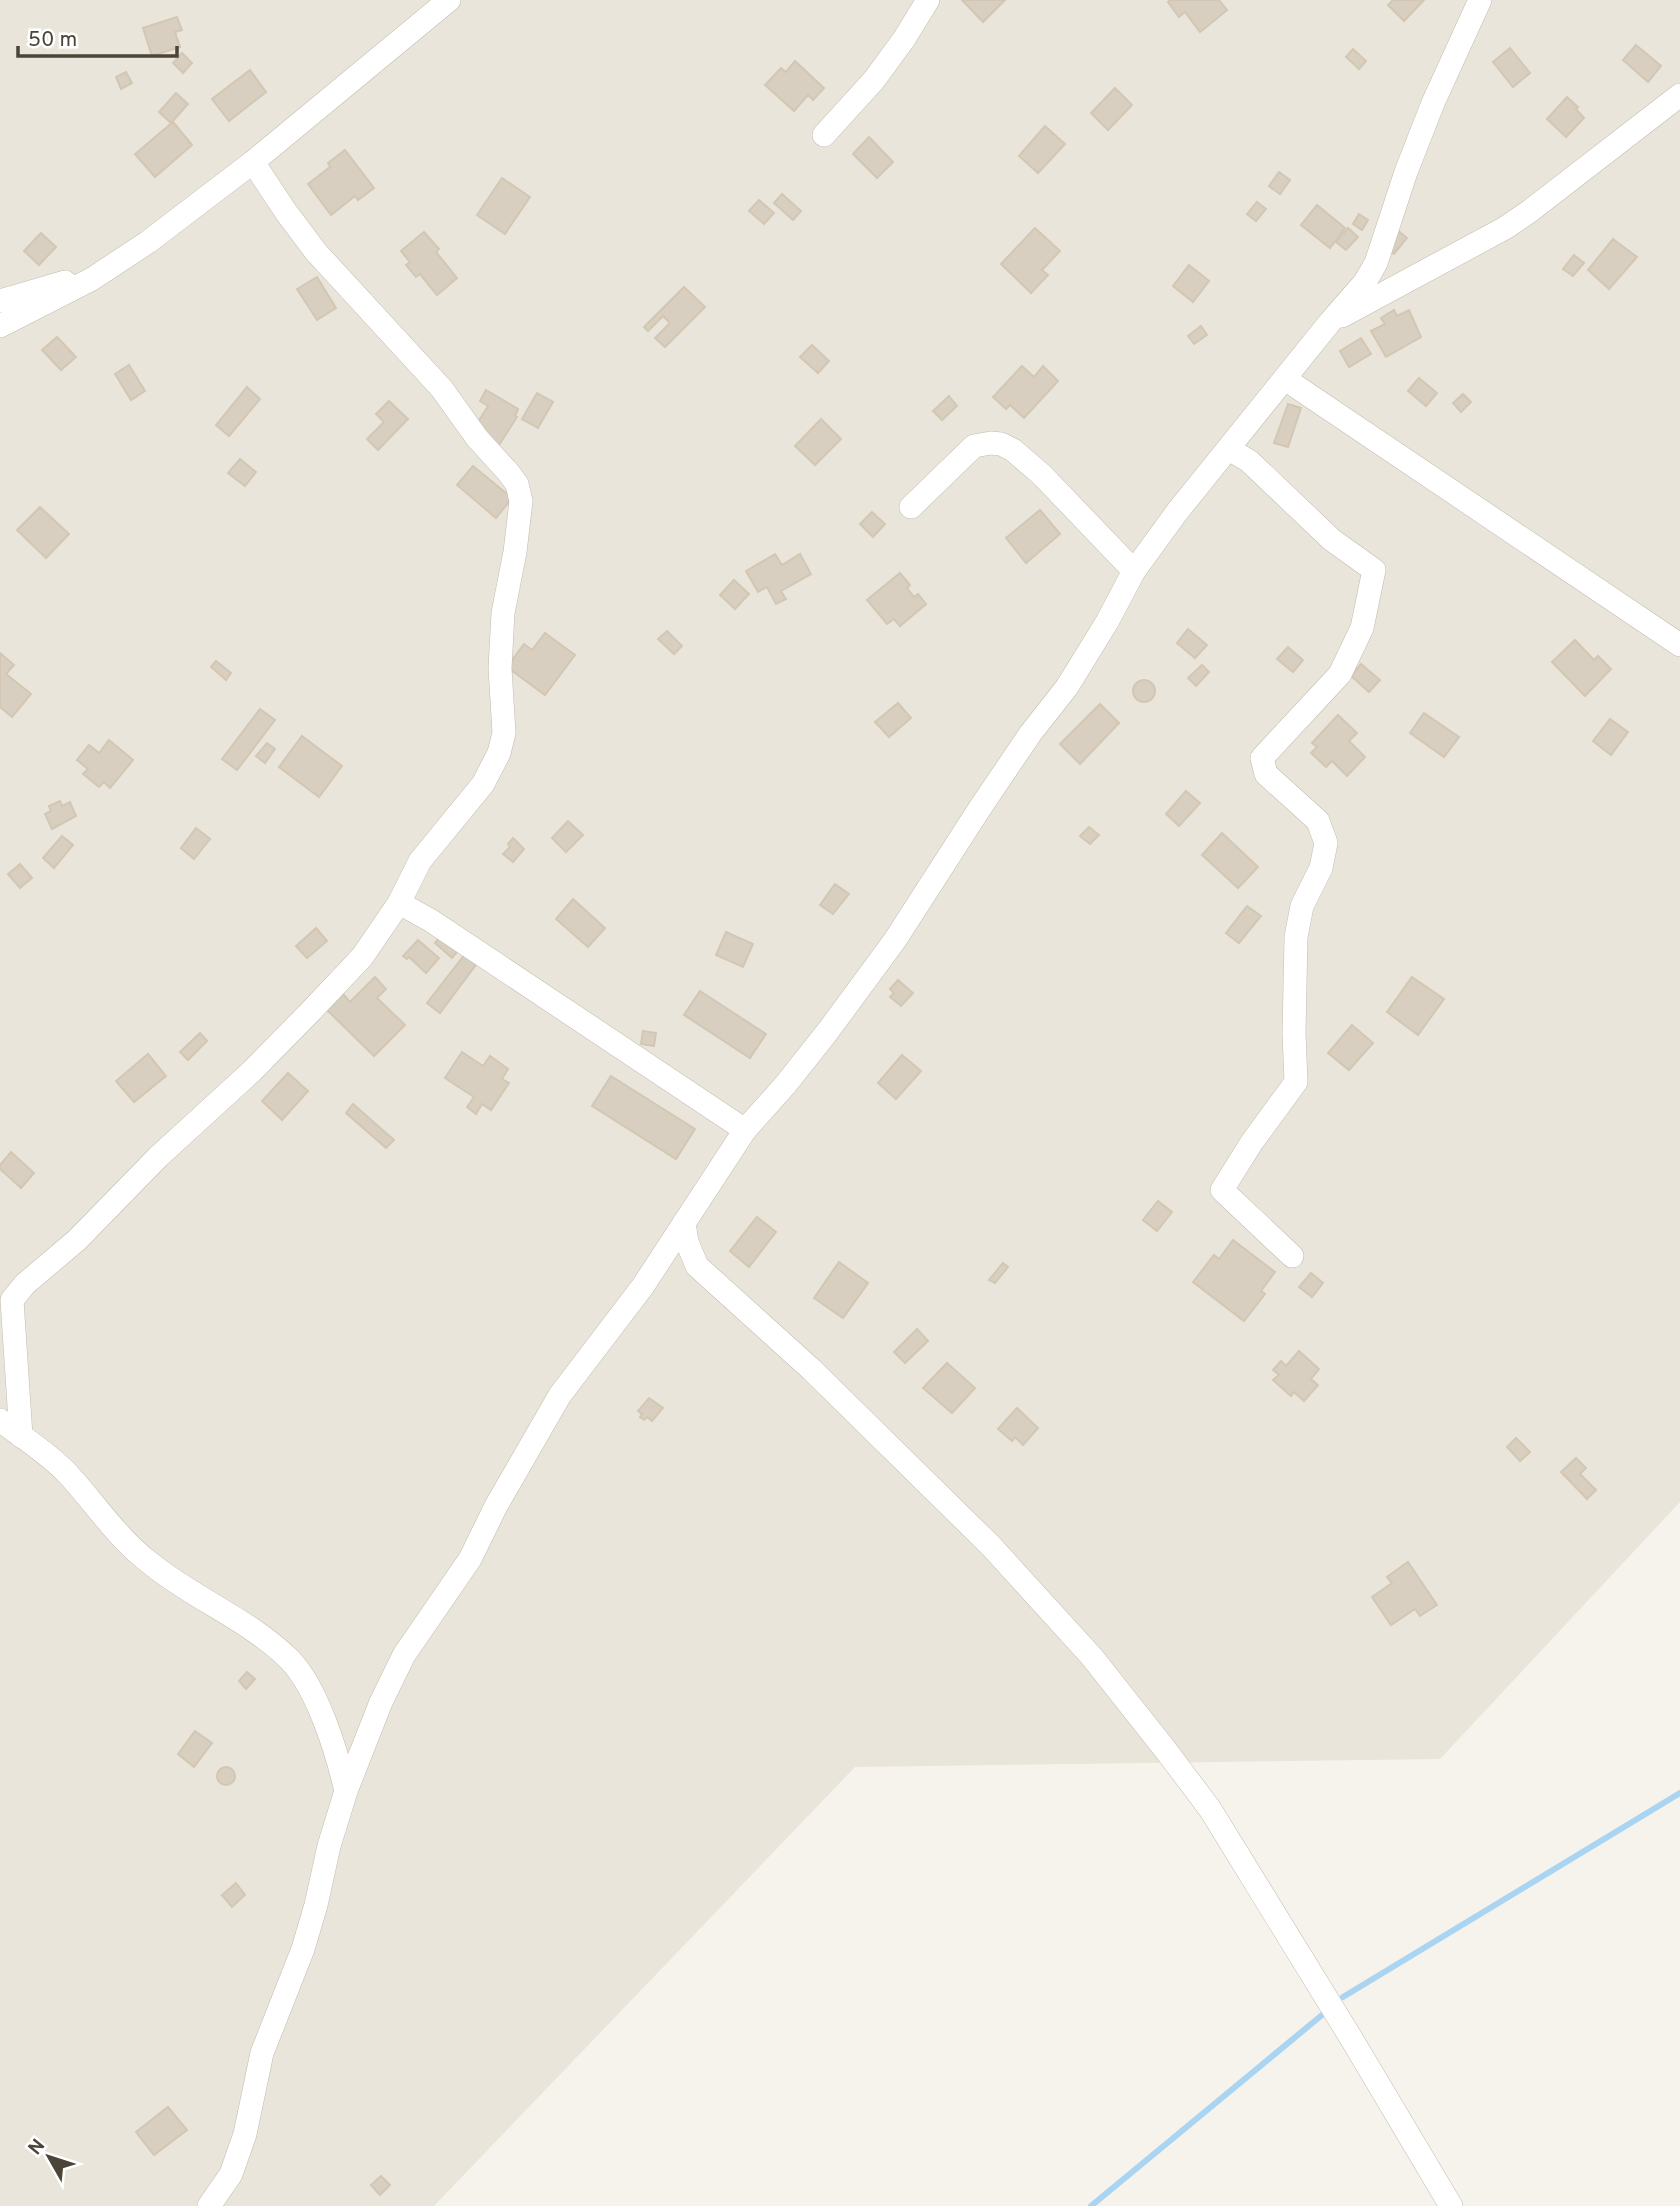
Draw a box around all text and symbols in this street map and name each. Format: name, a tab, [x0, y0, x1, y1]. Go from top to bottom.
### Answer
scale bar	[18, 14, 177, 58]
text: 50 m	[28, 27, 77, 54]
north arrow	[14, 2122, 84, 2192]
text: N	[24, 2135, 51, 2160]

